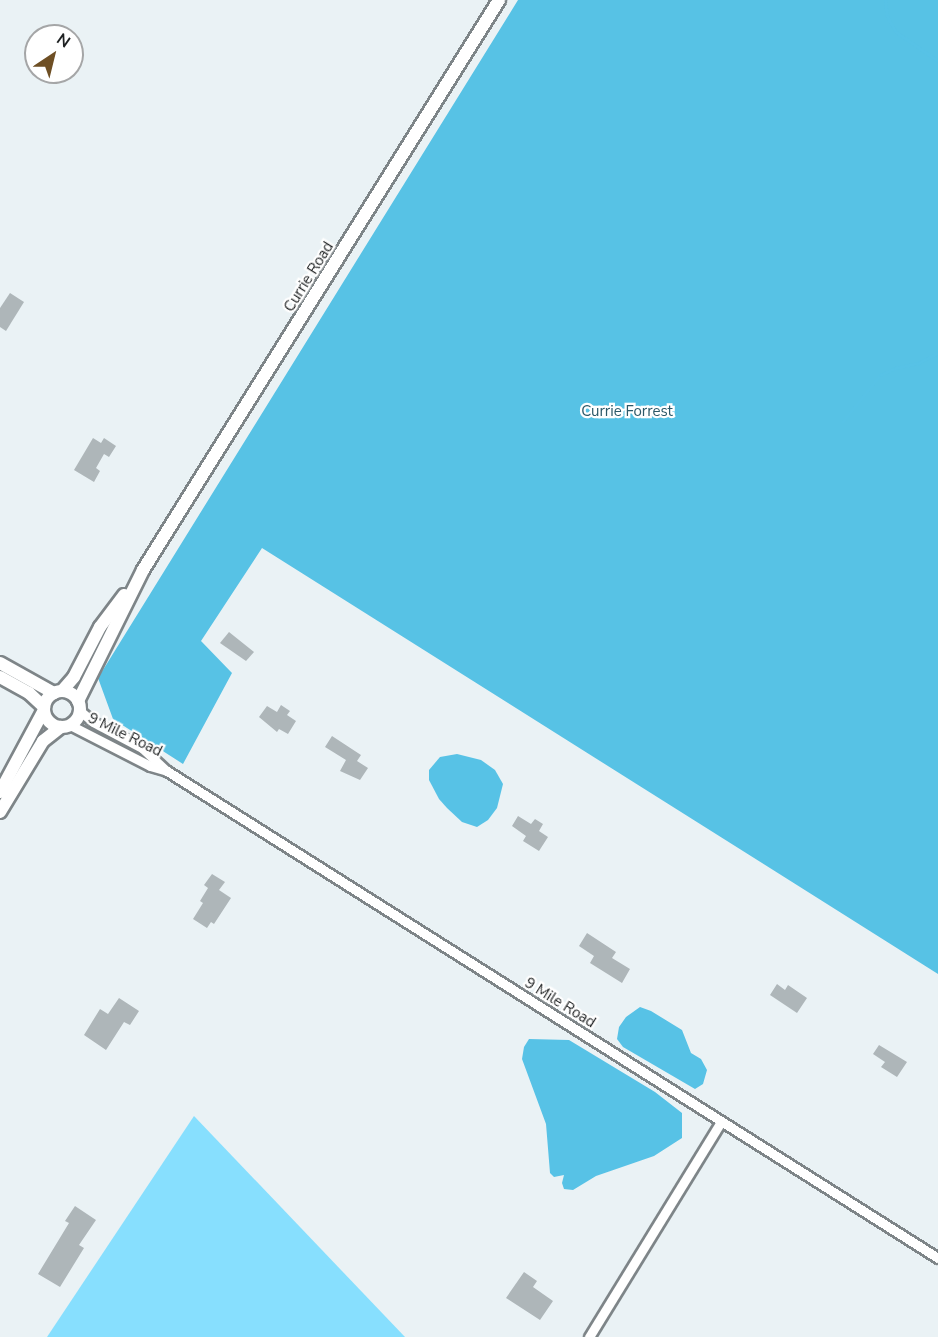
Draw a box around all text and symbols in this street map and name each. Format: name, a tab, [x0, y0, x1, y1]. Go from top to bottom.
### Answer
north arrow	[24, 24, 84, 84]
text: N	[52, 28, 74, 53]
street label: Currie Road	[280, 239, 338, 315]
park label: Currie Forrest	[581, 403, 673, 421]
street label: 9 Mile Road	[85, 709, 165, 761]
street label: 9 Mile Road	[521, 974, 599, 1032]

